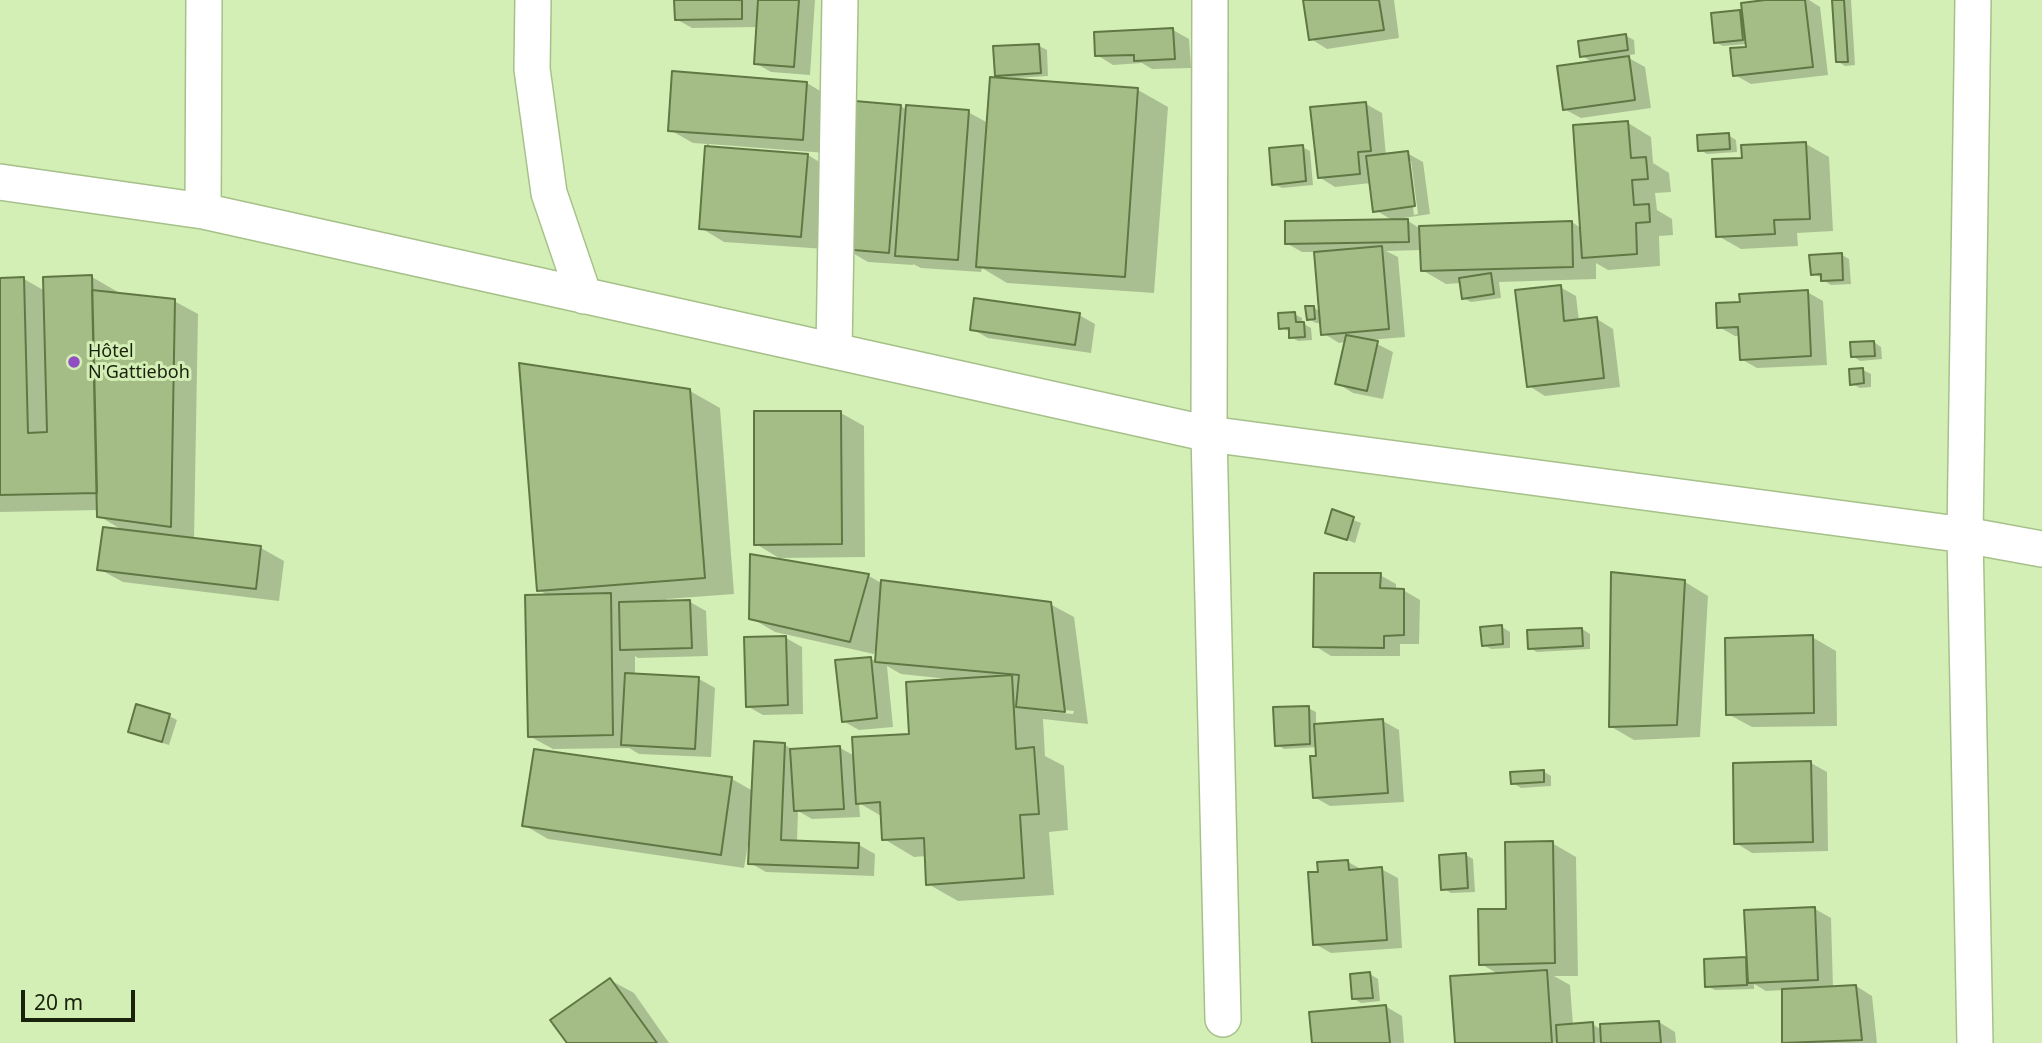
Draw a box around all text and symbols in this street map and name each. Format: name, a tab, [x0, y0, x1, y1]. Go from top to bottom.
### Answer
place label: Hôtel N'Gattieboh	[88, 341, 190, 384]
marker: Hôtel N'Gattieboh	[66, 354, 82, 370]
scale bar	[24, 976, 138, 1020]
text: 20 m	[34, 988, 83, 1016]

